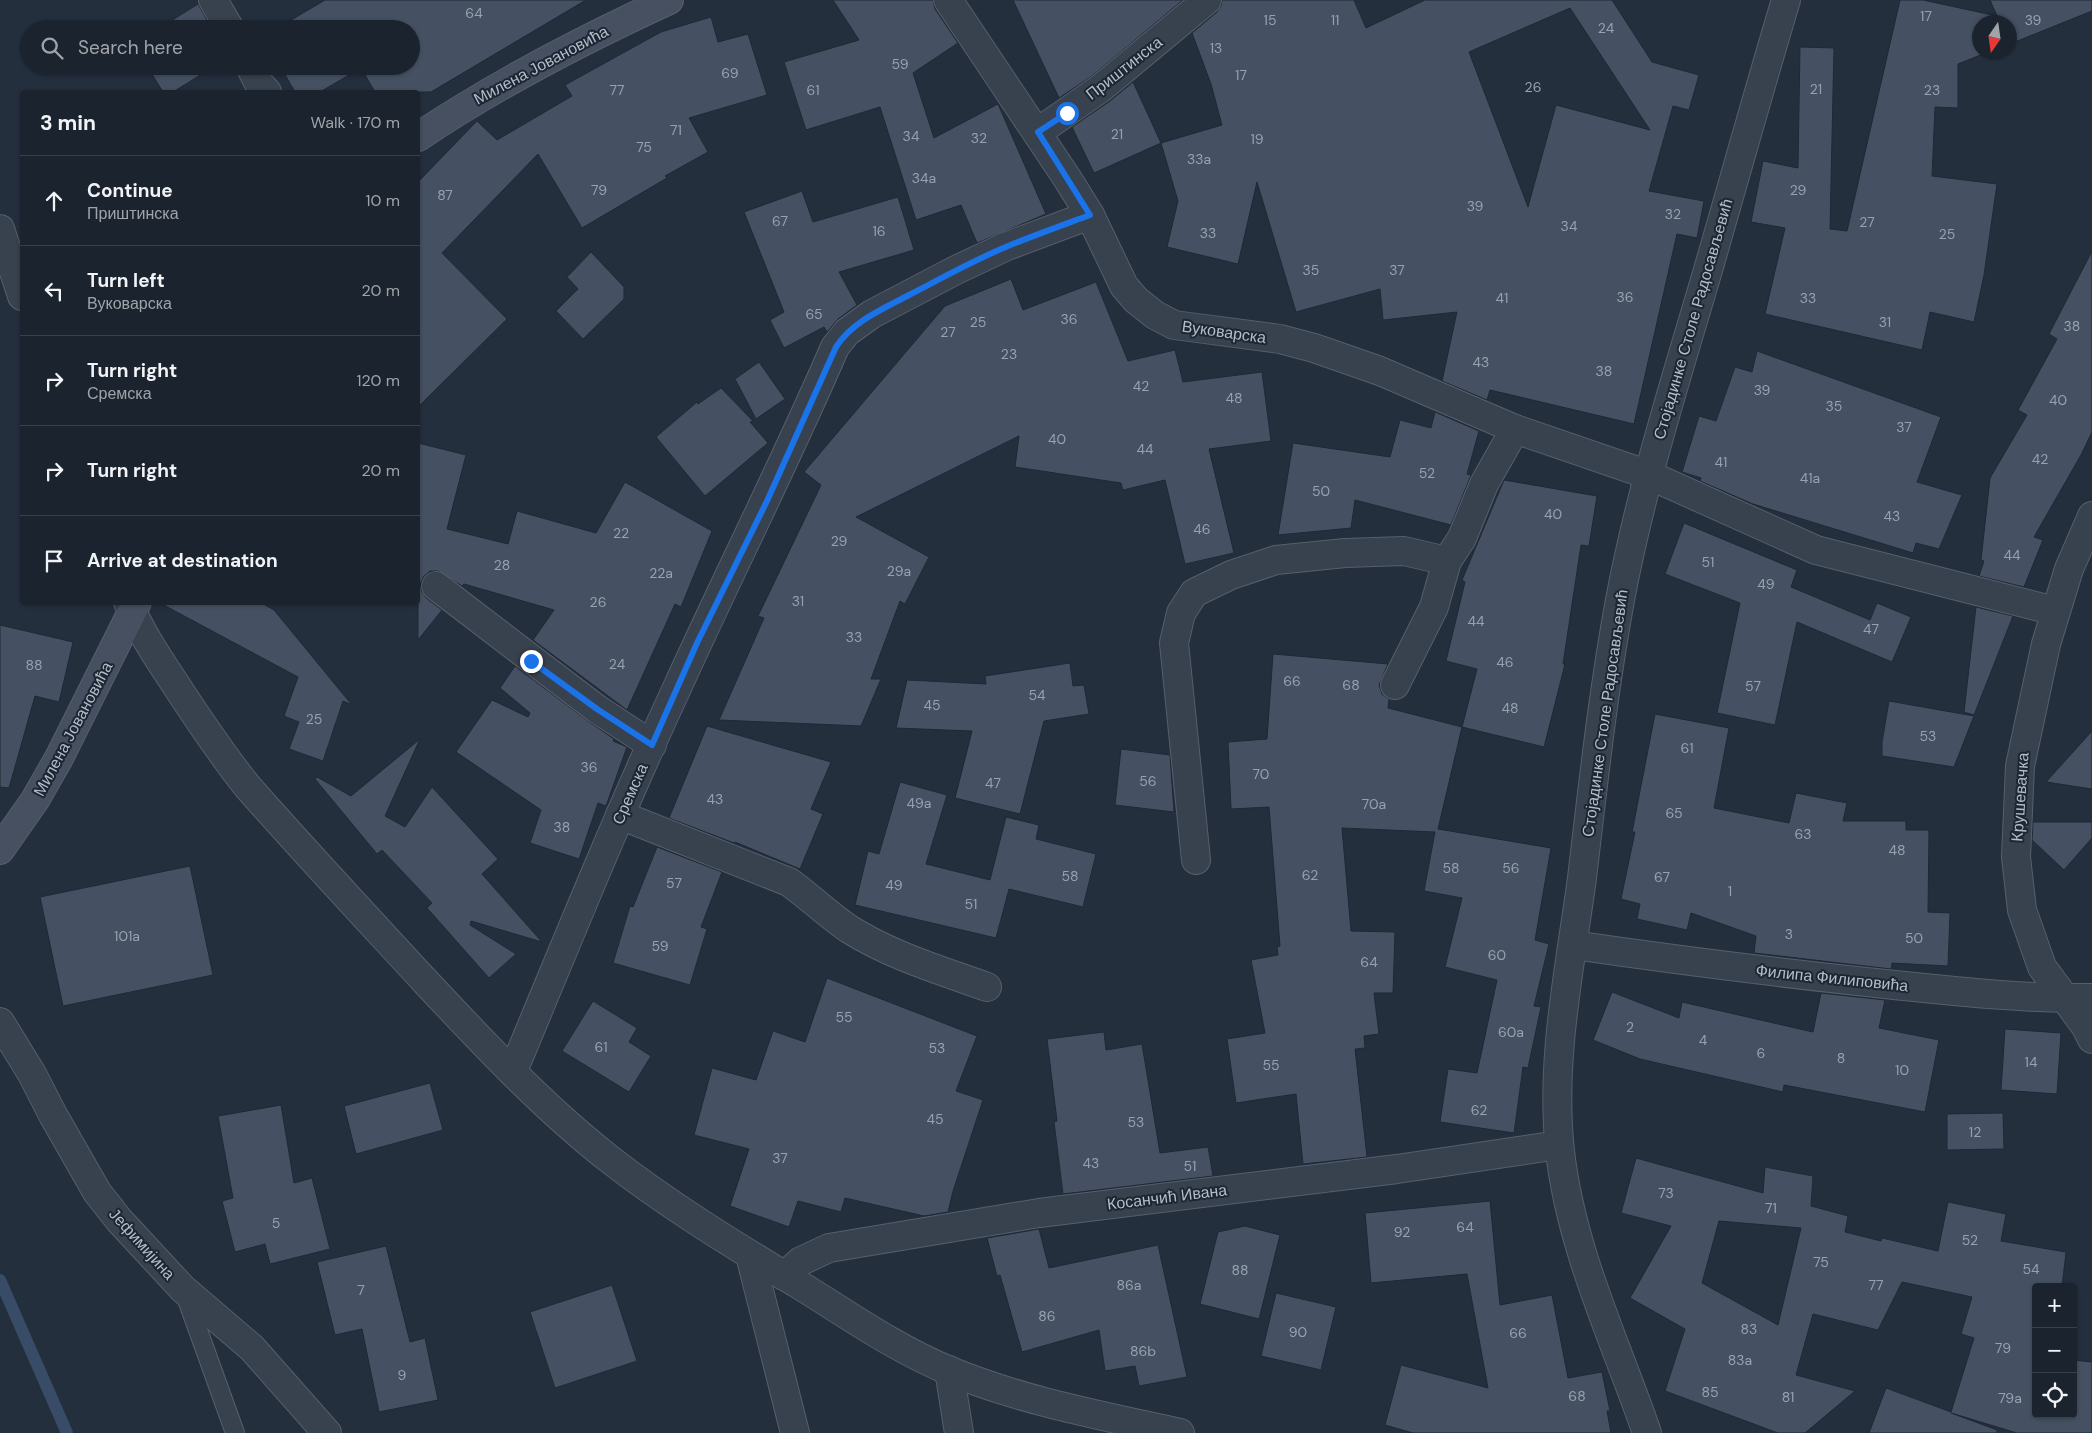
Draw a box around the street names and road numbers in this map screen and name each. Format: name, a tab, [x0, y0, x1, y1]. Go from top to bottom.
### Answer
street label: Милена Јовановића	[470, 21, 612, 109]
street label: Приштинска	[1081, 31, 1167, 104]
street label: Стојадинке Столе Радосављевић	[1648, 196, 1738, 442]
street label: Вуковарска	[1180, 316, 1268, 348]
street label: Стојадинке Столе Радосављевић	[1577, 588, 1633, 838]
street label: Милена Јовановића	[29, 658, 117, 800]
street label: Крушевачка	[2006, 752, 2034, 842]
street label: Сремска	[607, 760, 653, 828]
street label: Филипа Филиповића	[1755, 960, 1909, 996]
street label: Косанчић Ивана	[1106, 1179, 1228, 1215]
street label: Јефимијина	[104, 1204, 180, 1284]

